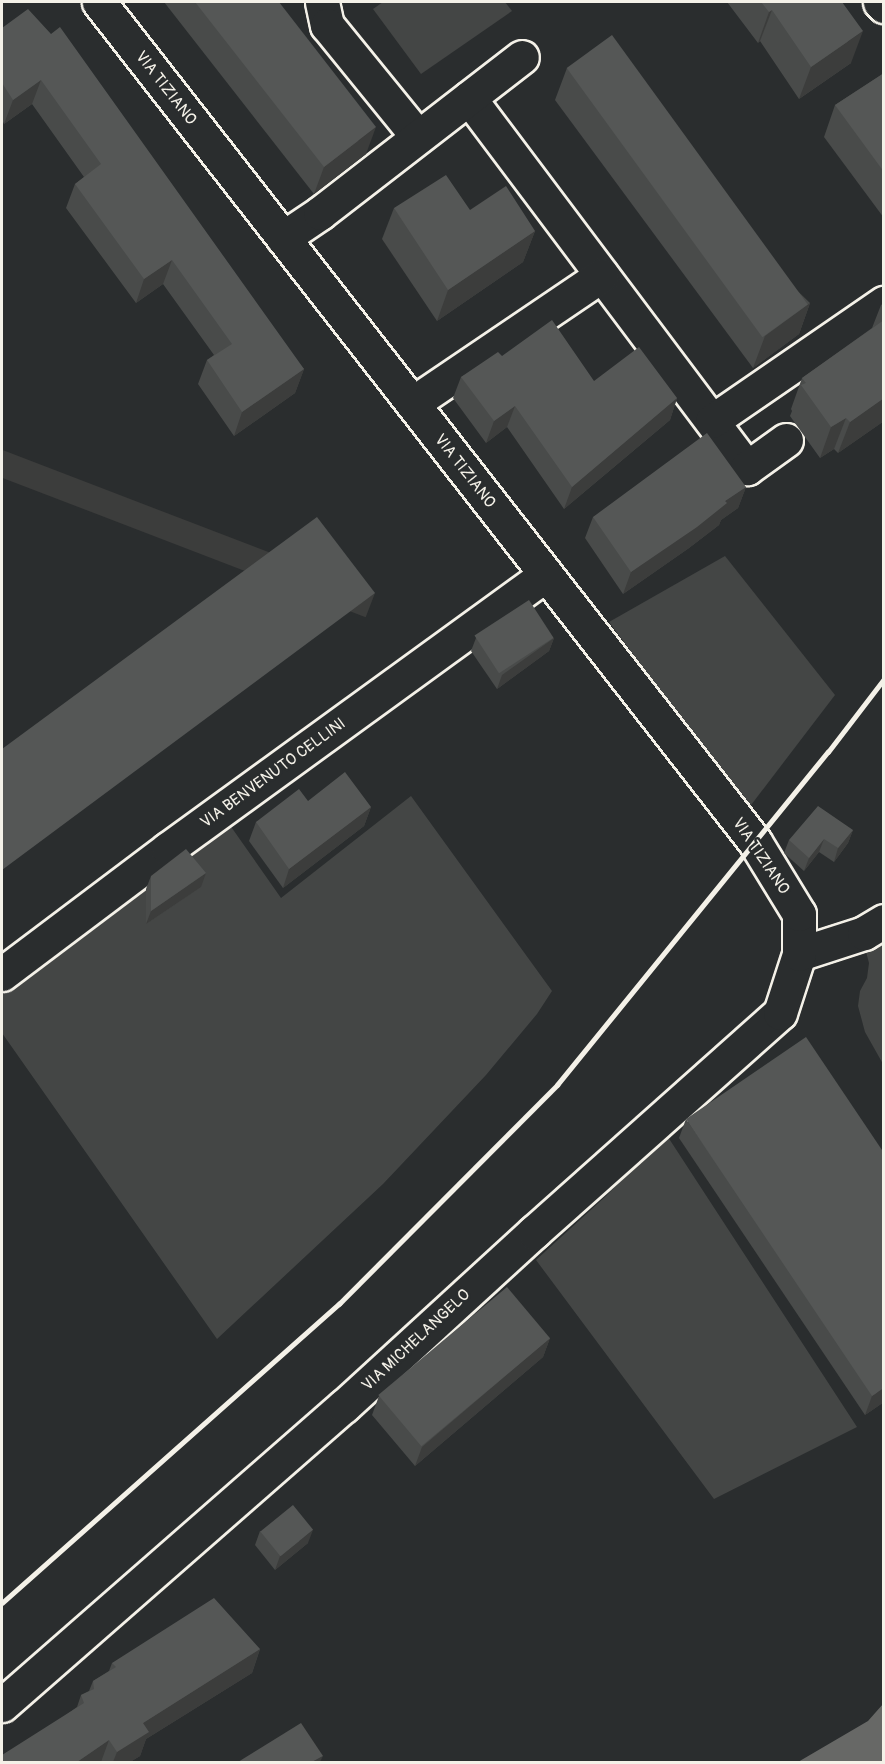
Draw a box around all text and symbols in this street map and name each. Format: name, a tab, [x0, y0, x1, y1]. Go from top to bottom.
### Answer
street label: VIA TIZIANO	[131, 47, 201, 129]
street label: VIA TIZIANO	[430, 430, 500, 512]
street label: VIA BENVENUTO CELLINI	[197, 714, 349, 832]
street label: VIA TIZIANO	[728, 814, 794, 898]
street label: VIA MICHELANGELO	[358, 1285, 474, 1395]

